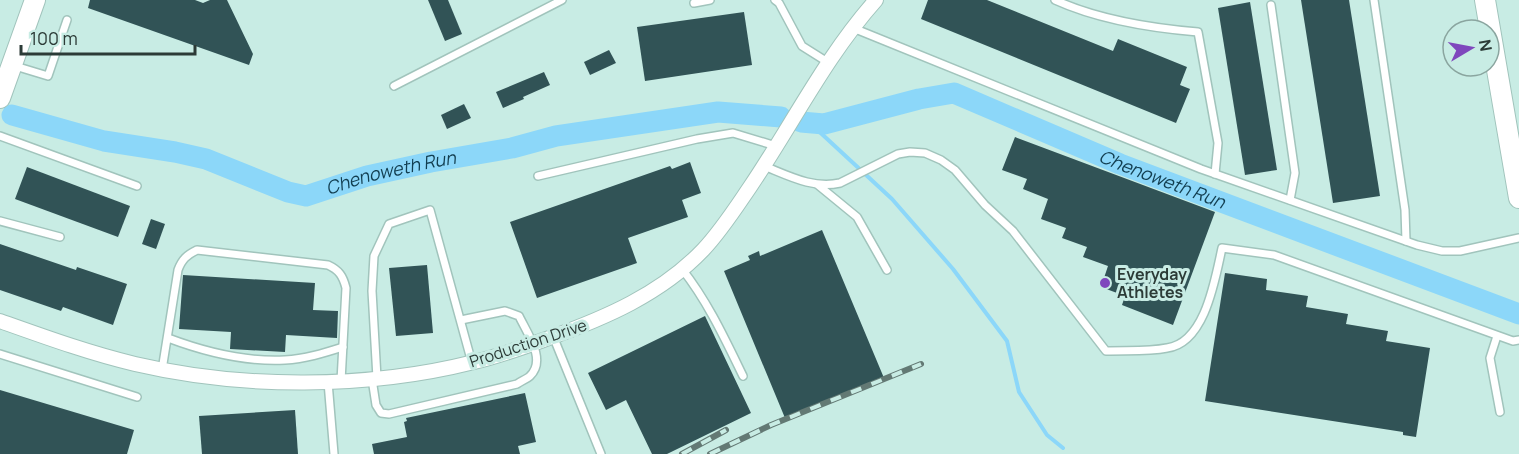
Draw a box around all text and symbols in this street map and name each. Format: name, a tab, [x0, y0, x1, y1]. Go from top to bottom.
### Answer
scale bar	[21, 18, 195, 56]
north arrow	[1441, 18, 1501, 78]
text: 100 m	[30, 26, 78, 50]
text: N	[1474, 38, 1498, 53]
water label: Chenoweth Run	[1096, 143, 1230, 214]
water label: Chenoweth Run	[322, 145, 459, 200]
place label: Everyday Athletes	[1117, 263, 1187, 303]
marker: Everyday Athletes	[1098, 276, 1112, 290]
street label: Production Drive	[466, 314, 590, 372]

